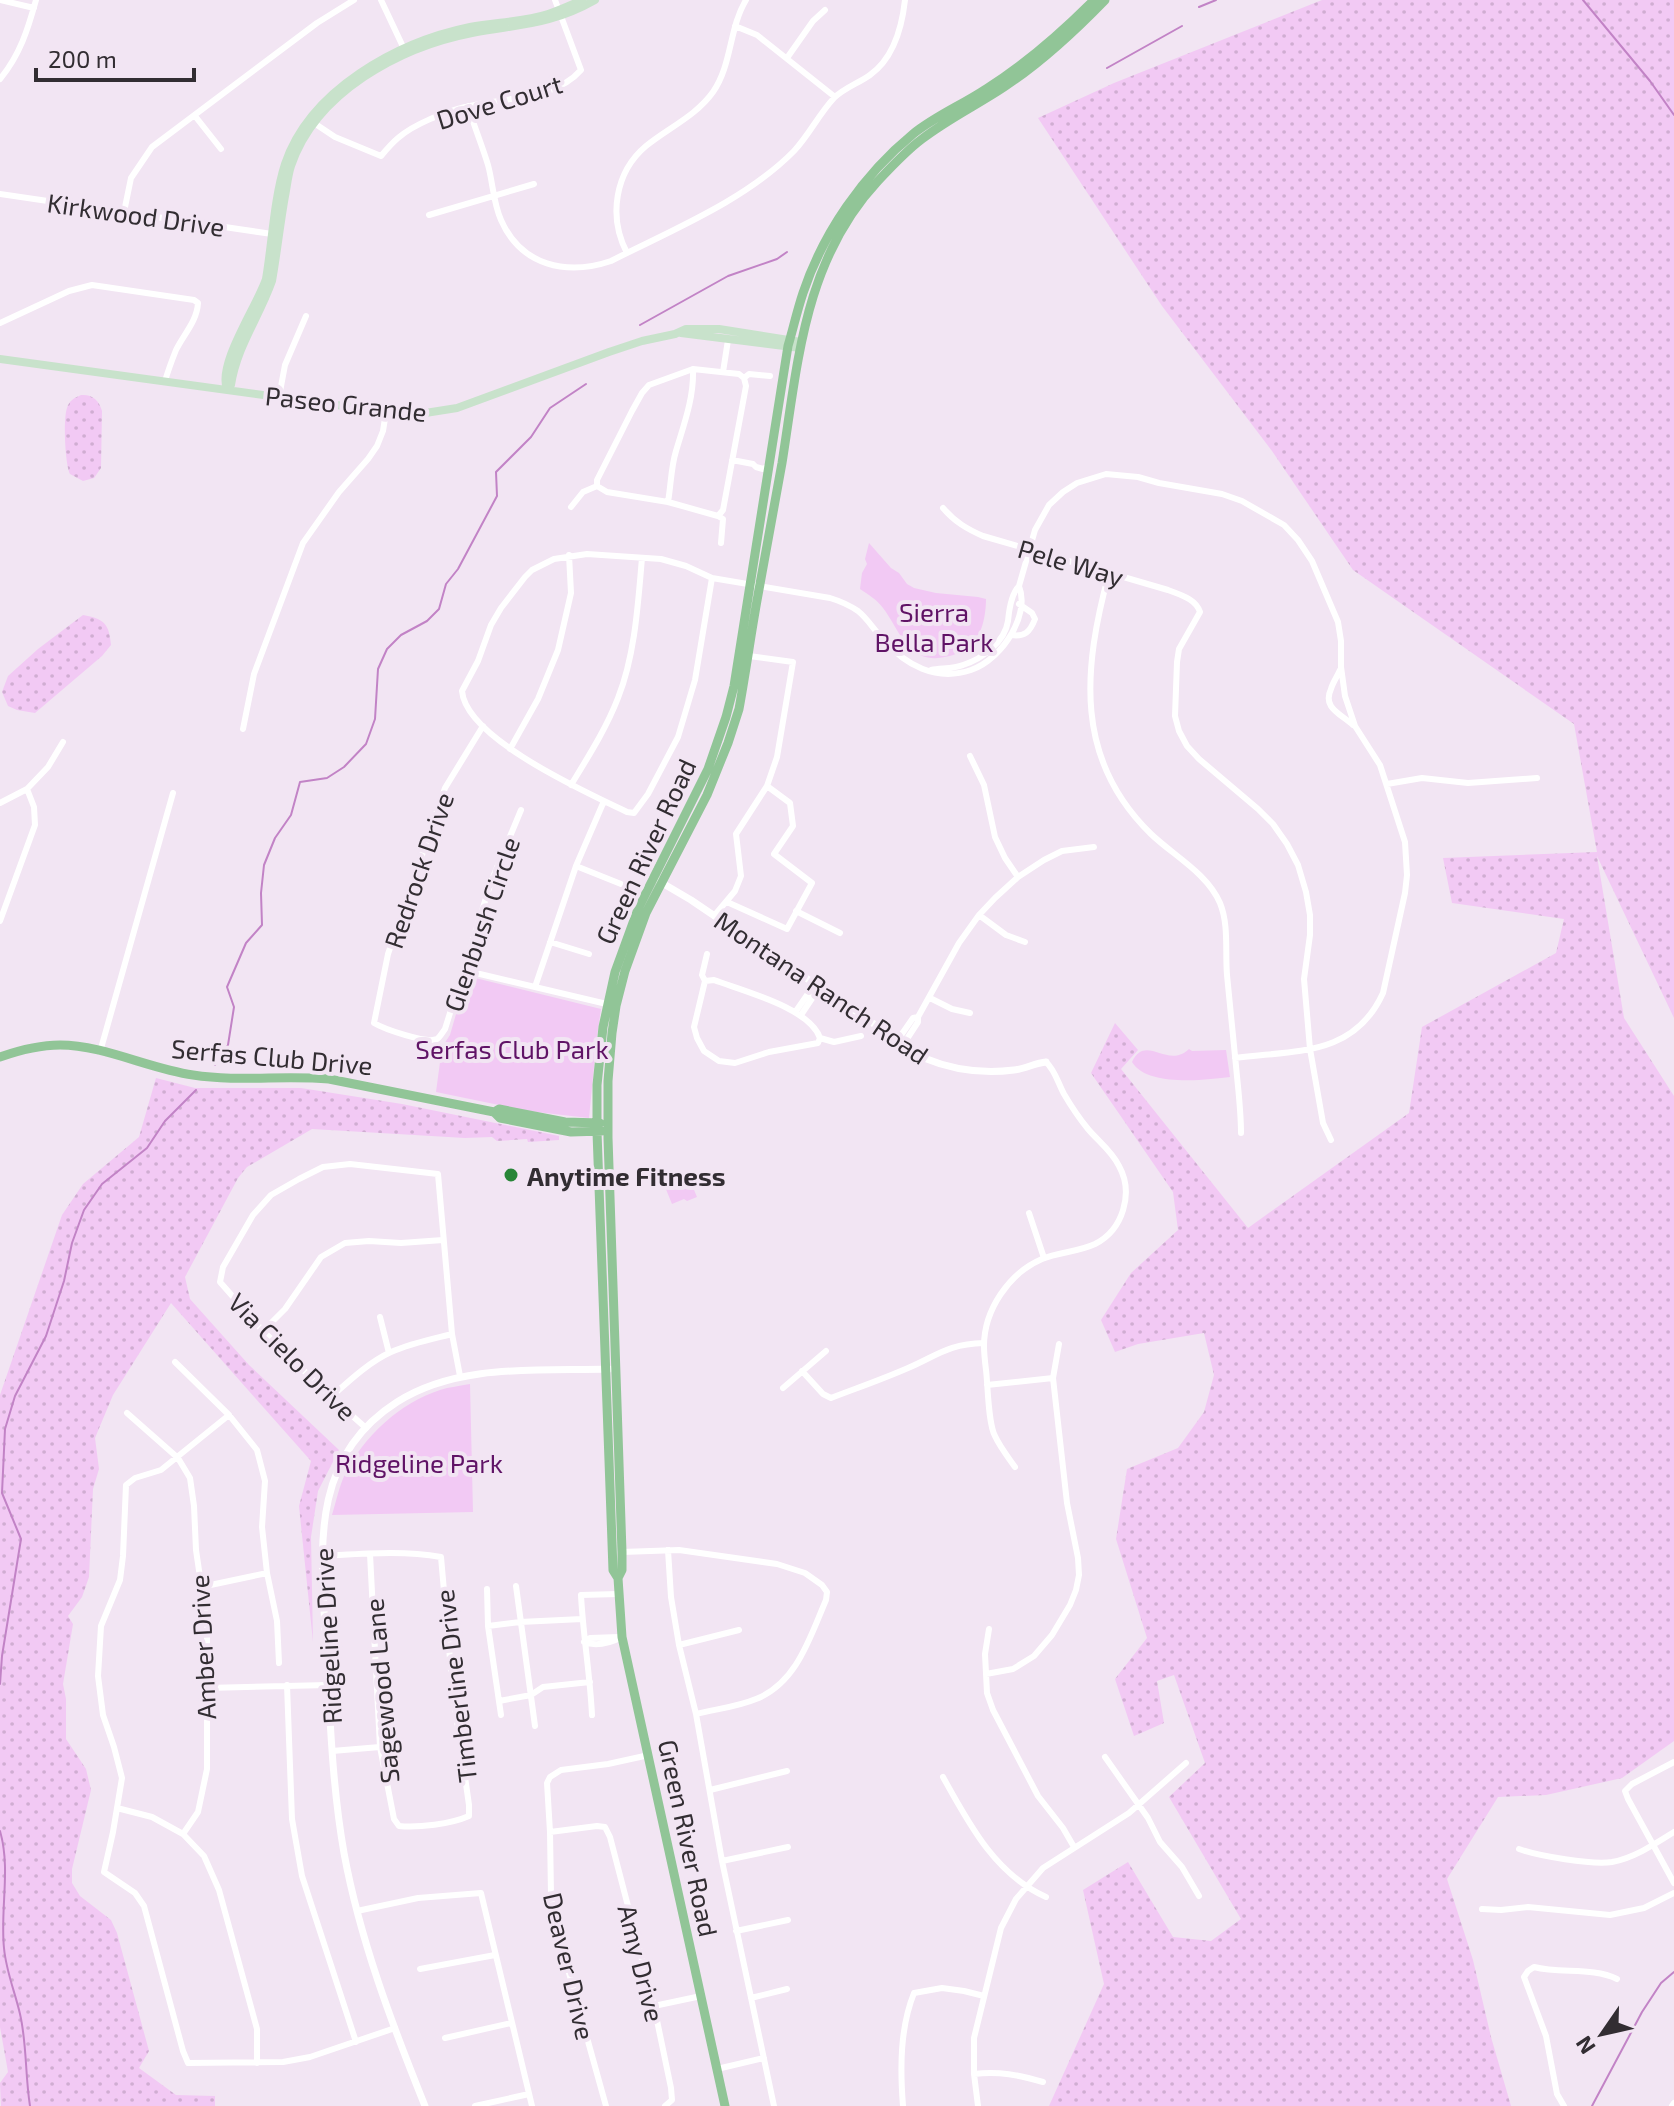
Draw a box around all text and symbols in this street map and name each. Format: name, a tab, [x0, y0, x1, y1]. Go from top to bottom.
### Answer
scale bar	[36, 32, 194, 82]
text: 200 m	[48, 44, 117, 73]
street label: Dove Court	[432, 67, 566, 135]
street label: Kirkwood Drive	[45, 186, 227, 242]
street label: Paseo Grande	[264, 379, 428, 427]
street label: Pele Way	[1015, 532, 1128, 592]
park label: Sierra Bella Park	[875, 596, 993, 657]
street label: Green River Road	[588, 753, 702, 949]
street label: Redrock Drive	[377, 788, 459, 952]
street label: Glenbush Circle	[437, 833, 525, 1015]
street label: Montana Ranch Road	[709, 904, 935, 1070]
street label: Serfas Club Drive	[170, 1032, 374, 1080]
park label: Serfas Club Park	[415, 1033, 609, 1064]
place label: Anytime Fitness	[527, 1160, 726, 1192]
marker: Anytime Fitness	[502, 1166, 520, 1184]
street label: Via Cielo Drive	[223, 1286, 363, 1426]
park label: Ridgeline Park	[335, 1447, 503, 1478]
street label: Ridgeline Drive	[307, 1547, 347, 1725]
street label: Amber Drive	[183, 1574, 221, 1720]
street label: Timberline Drive	[428, 1588, 482, 1784]
street label: Sagewood Lane	[357, 1597, 405, 1785]
street label: Green River Road	[653, 1737, 725, 1939]
street label: Deaver Drive	[538, 1889, 602, 2043]
street label: Amy Drive	[612, 1901, 672, 2025]
north arrow	[1562, 1994, 1642, 2074]
text: N	[1569, 2032, 1600, 2060]

